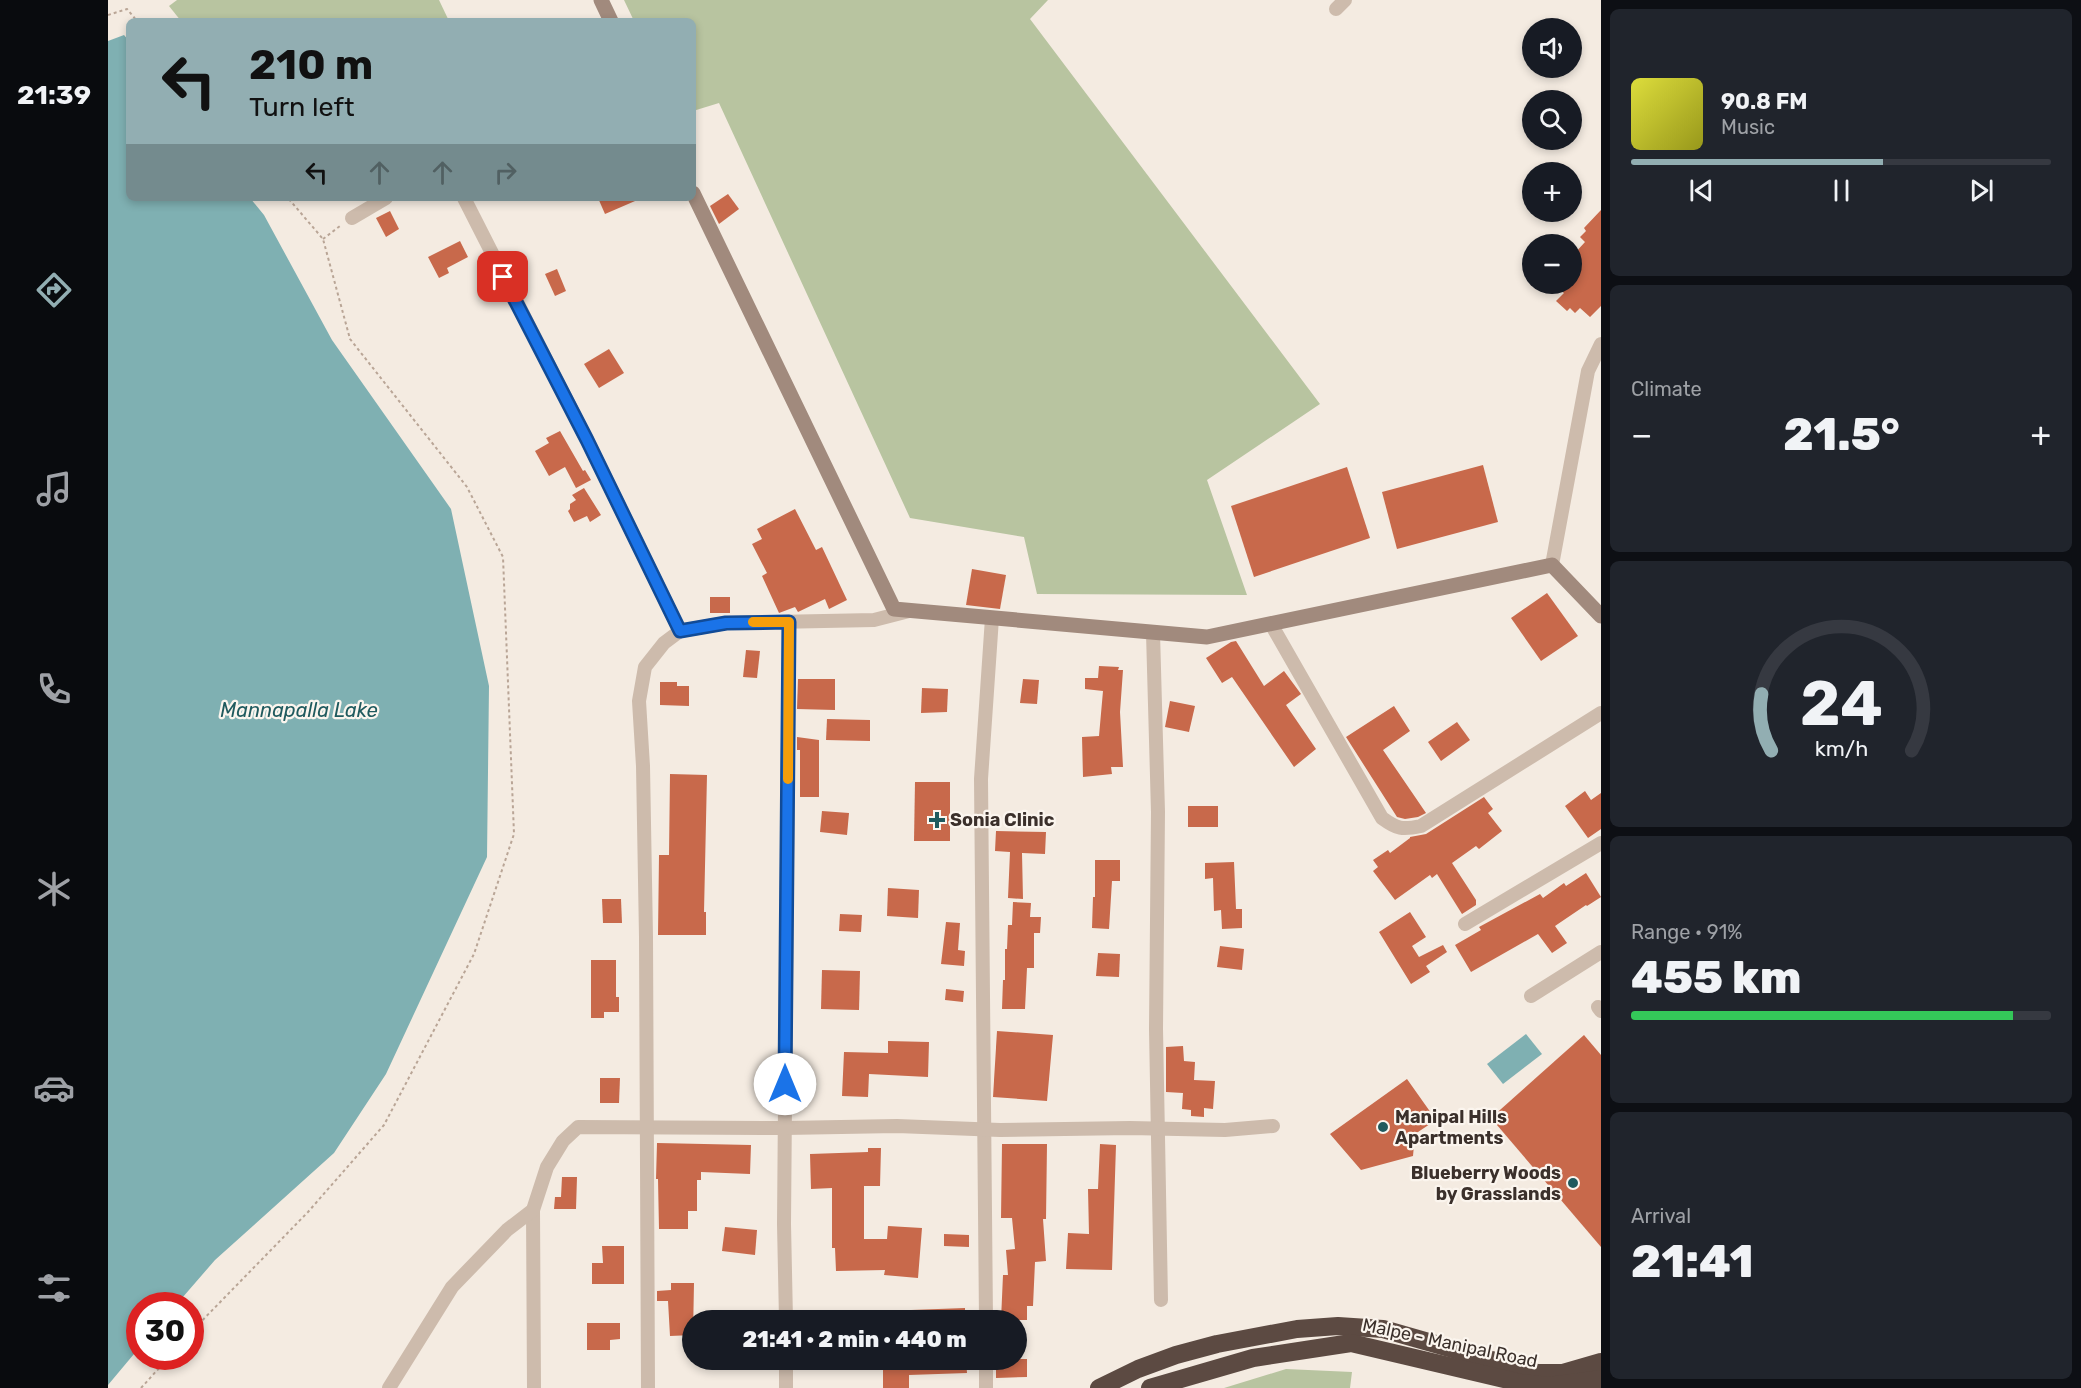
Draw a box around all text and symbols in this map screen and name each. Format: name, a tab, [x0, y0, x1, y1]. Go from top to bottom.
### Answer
map controls	[1522, 18, 1582, 294]
button: sound	[1522, 18, 1582, 78]
text: 210 m	[249, 40, 373, 90]
icon: left	[150, 42, 228, 120]
text: 21:39	[17, 79, 91, 111]
text: 90.8 FM	[1721, 88, 1807, 115]
button: search	[1522, 90, 1582, 150]
text: Turn left	[249, 91, 354, 123]
text: Music	[1721, 115, 1775, 139]
icon: left	[300, 156, 333, 189]
icon: ahead	[363, 156, 396, 189]
icon: ahead	[426, 156, 459, 189]
icon: right	[489, 156, 522, 189]
button: +	[1522, 162, 1582, 222]
icon: previous	[1685, 174, 1718, 207]
icon: pause	[1825, 174, 1858, 207]
icon: next	[1965, 174, 1998, 207]
button: −	[1522, 234, 1582, 294]
pin	[477, 251, 528, 302]
icon: arrive	[486, 260, 519, 293]
icon: directions	[33, 269, 75, 311]
text: Climate	[1631, 377, 1702, 401]
text: 21.5°	[1783, 408, 1900, 461]
text: −	[1631, 415, 1652, 454]
text: +	[2030, 415, 2051, 454]
icon: music	[33, 468, 75, 510]
text: 24	[1800, 667, 1882, 741]
icon: phone	[33, 668, 75, 710]
water label: Mannapalla Lake	[220, 698, 378, 722]
text: km/h	[1814, 736, 1868, 761]
place label: Sonia Clinic	[950, 809, 1055, 831]
marker: Sonia Clinic	[928, 811, 946, 829]
icon: climate	[33, 868, 75, 910]
text: Range · 91%	[1631, 920, 1742, 944]
text: 455 km	[1631, 951, 1801, 1004]
position arrow	[753, 1052, 817, 1116]
icon: car	[33, 1067, 75, 1109]
place label: Manipal Hills Apartments	[1395, 1106, 1507, 1149]
marker: Manipal Hills Apartments	[1376, 1120, 1390, 1134]
place label: Blueberry Woods by Grasslands	[1411, 1162, 1561, 1205]
marker: Blueberry Woods by Grasslands	[1566, 1176, 1580, 1190]
text: Arrival	[1631, 1204, 1691, 1228]
text: 21:41	[1631, 1235, 1753, 1288]
icon: filters	[33, 1267, 75, 1309]
speed limit sign: 30	[126, 1292, 204, 1370]
street label: Malpe - Manipal Road	[1360, 1314, 1540, 1372]
text: 21:41 · 2 min · 440 m	[742, 1326, 967, 1353]

